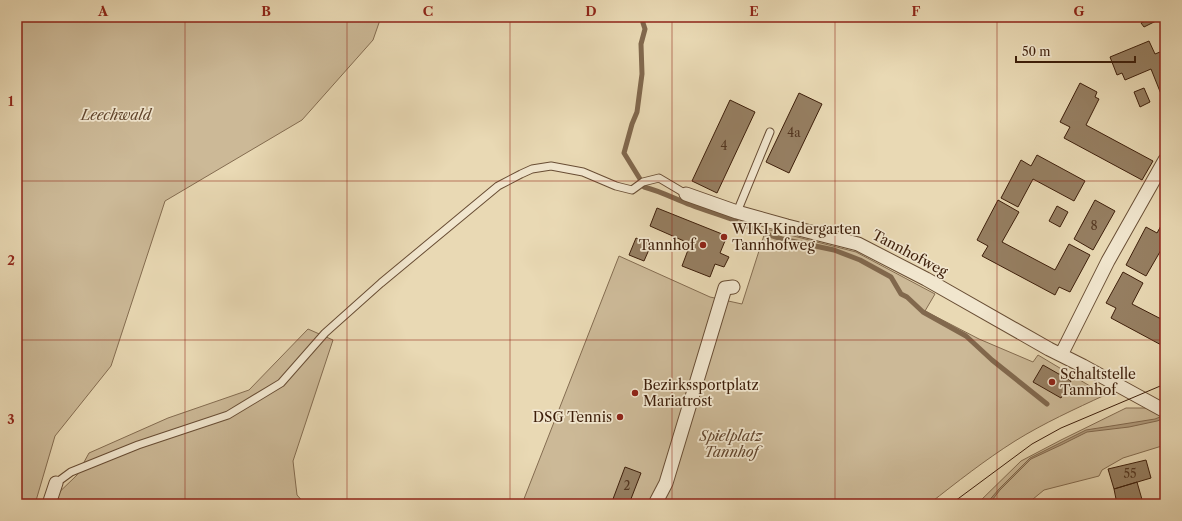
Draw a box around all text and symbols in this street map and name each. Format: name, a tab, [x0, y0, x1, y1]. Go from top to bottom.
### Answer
text: A	[97, 3, 109, 19]
text: B	[261, 3, 271, 19]
text: C	[423, 3, 433, 19]
text: D	[585, 3, 597, 19]
text: E	[749, 3, 759, 19]
text: F	[912, 3, 921, 19]
text: G	[1073, 3, 1085, 19]
scale bar	[1016, 38, 1135, 64]
text: 50 m	[1022, 44, 1051, 59]
text: 1	[8, 93, 14, 109]
park label: Leechwald	[80, 106, 153, 124]
house number: 4a	[787, 125, 801, 140]
house number: 4	[721, 138, 728, 153]
house number: 8	[1090, 218, 1098, 233]
place label: WIKI Kindergarten Tannhofweg	[731, 220, 861, 254]
street label: Tannhofweg	[869, 226, 951, 281]
marker: WIKI Kindergarten Tannhofweg	[719, 232, 729, 242]
place label: Tannhof	[639, 236, 697, 254]
marker: Tannhof	[698, 240, 708, 250]
text: 2	[7, 252, 15, 268]
place label: Schaltstelle Tannhof	[1060, 365, 1136, 399]
place label: Bezirkssportplatz Mariatrost	[643, 376, 759, 410]
marker: Schaltstelle Tannhof	[1047, 377, 1057, 387]
marker: Bezirkssportplatz Mariatrost	[630, 388, 640, 398]
place label: DSG Tennis	[533, 408, 612, 426]
text: 3	[7, 411, 15, 427]
marker: DSG Tennis	[615, 412, 625, 422]
park label: Spielplatz Tannhof	[699, 427, 764, 461]
house number: 55	[1123, 466, 1137, 481]
house number: 2	[624, 478, 631, 493]

